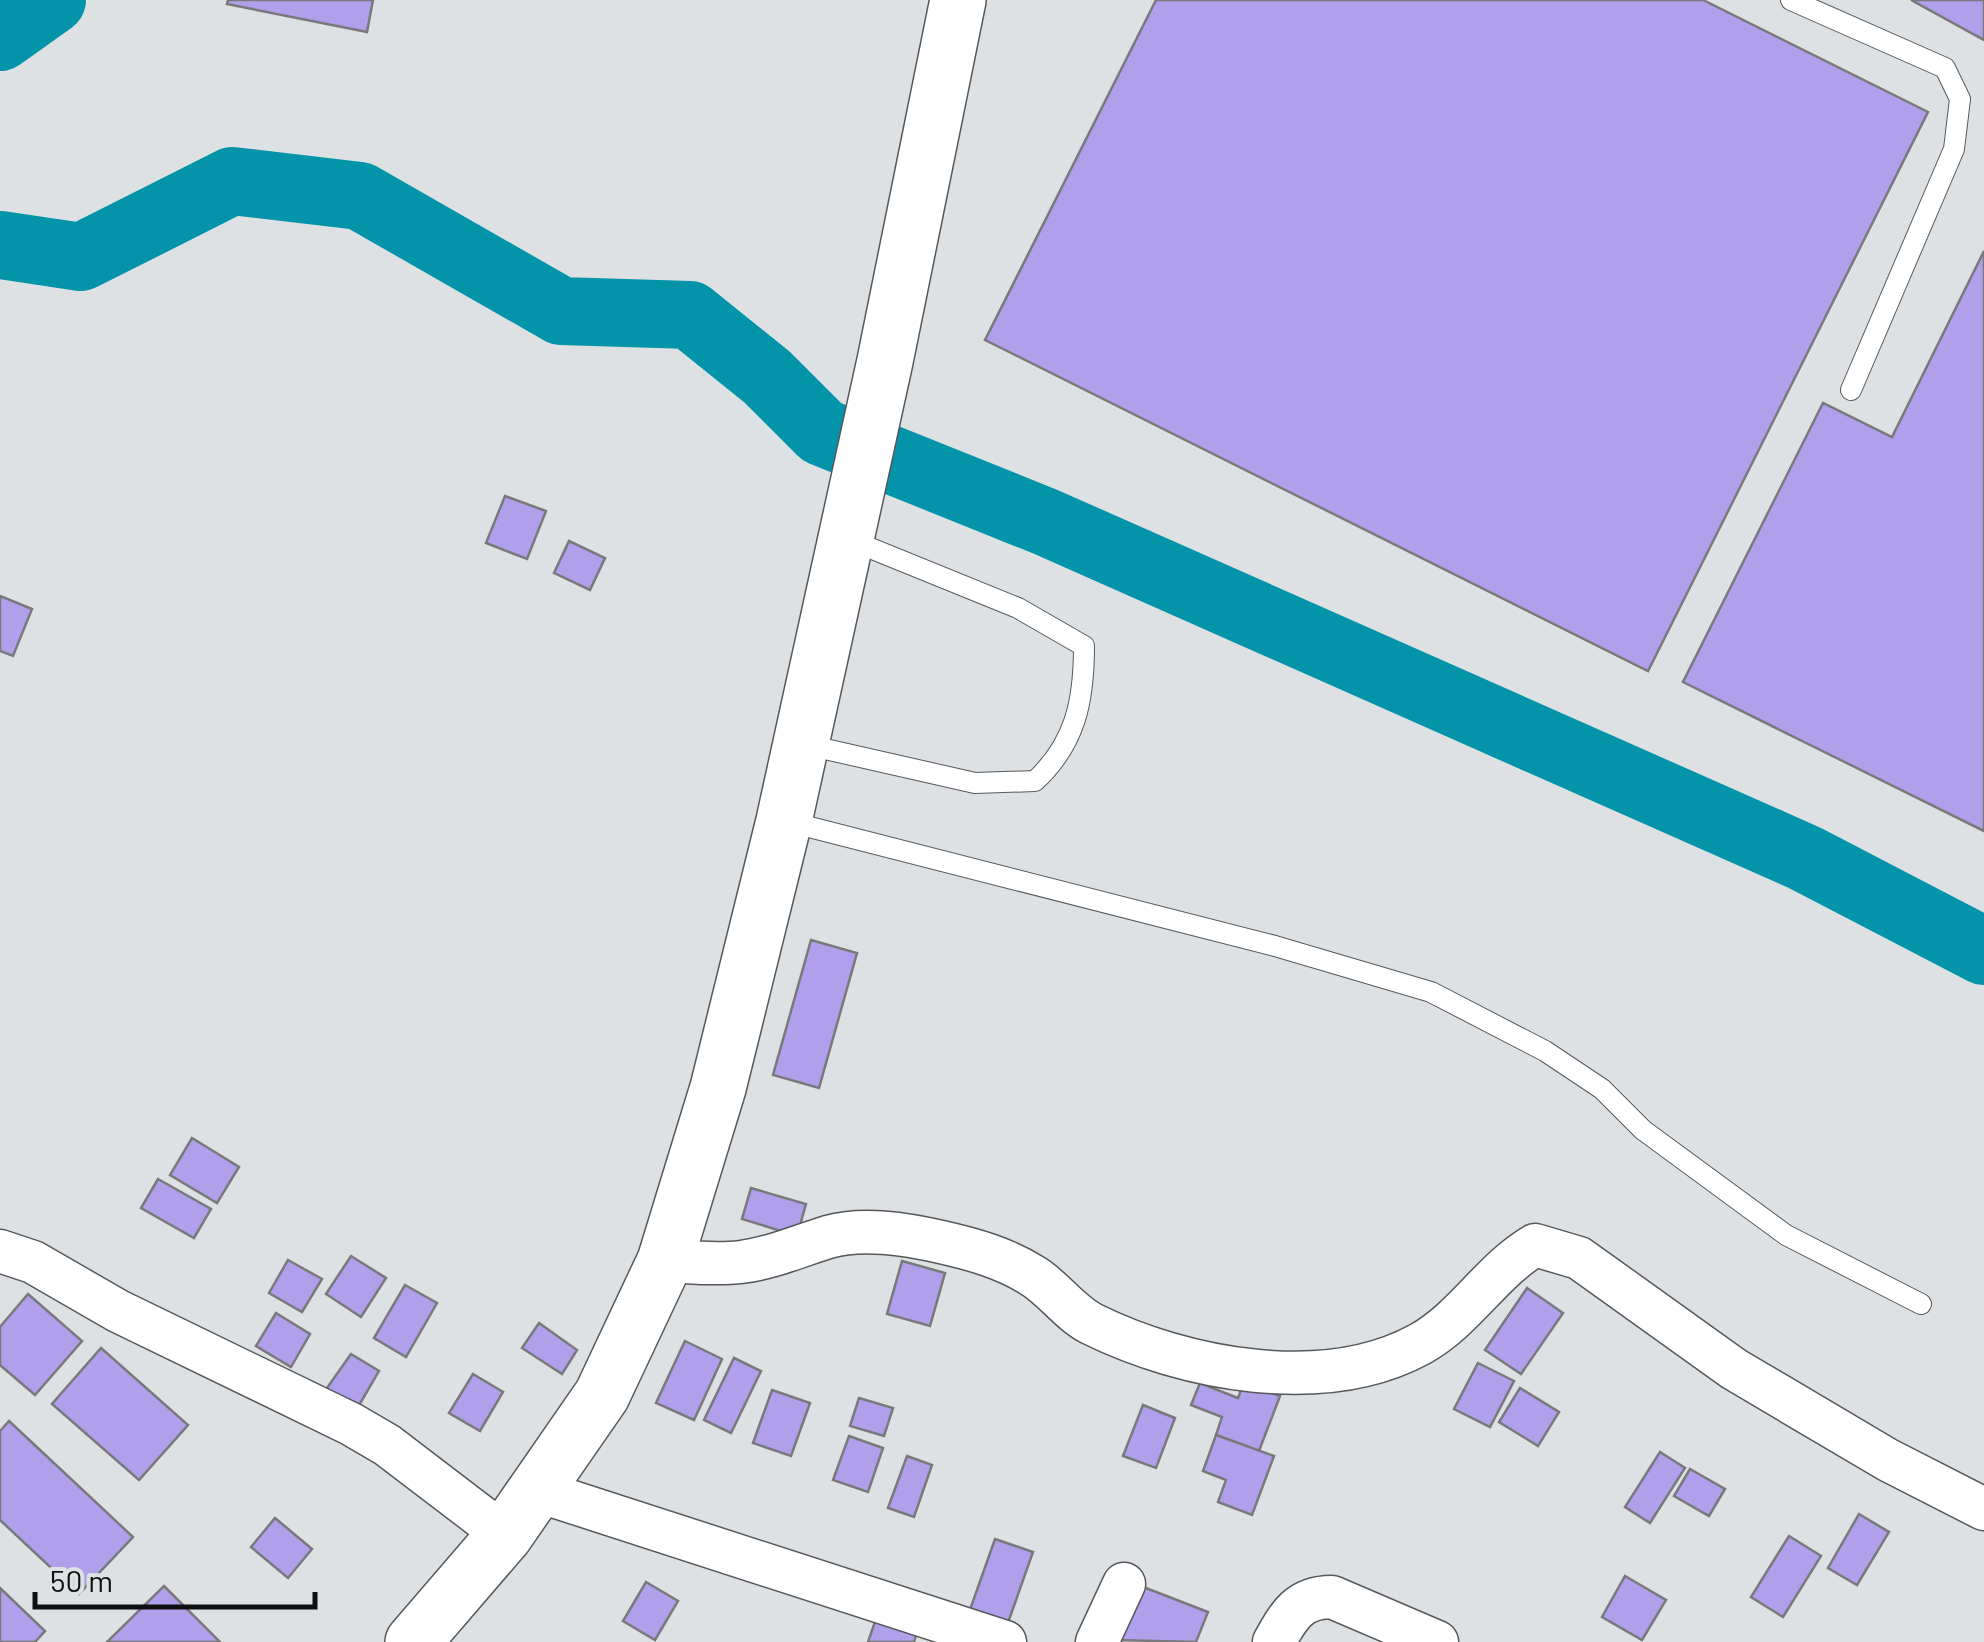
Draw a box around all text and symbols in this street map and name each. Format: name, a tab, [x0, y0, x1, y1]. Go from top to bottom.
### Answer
scale bar	[35, 1547, 315, 1609]
text: 50 m	[50, 1562, 113, 1598]

